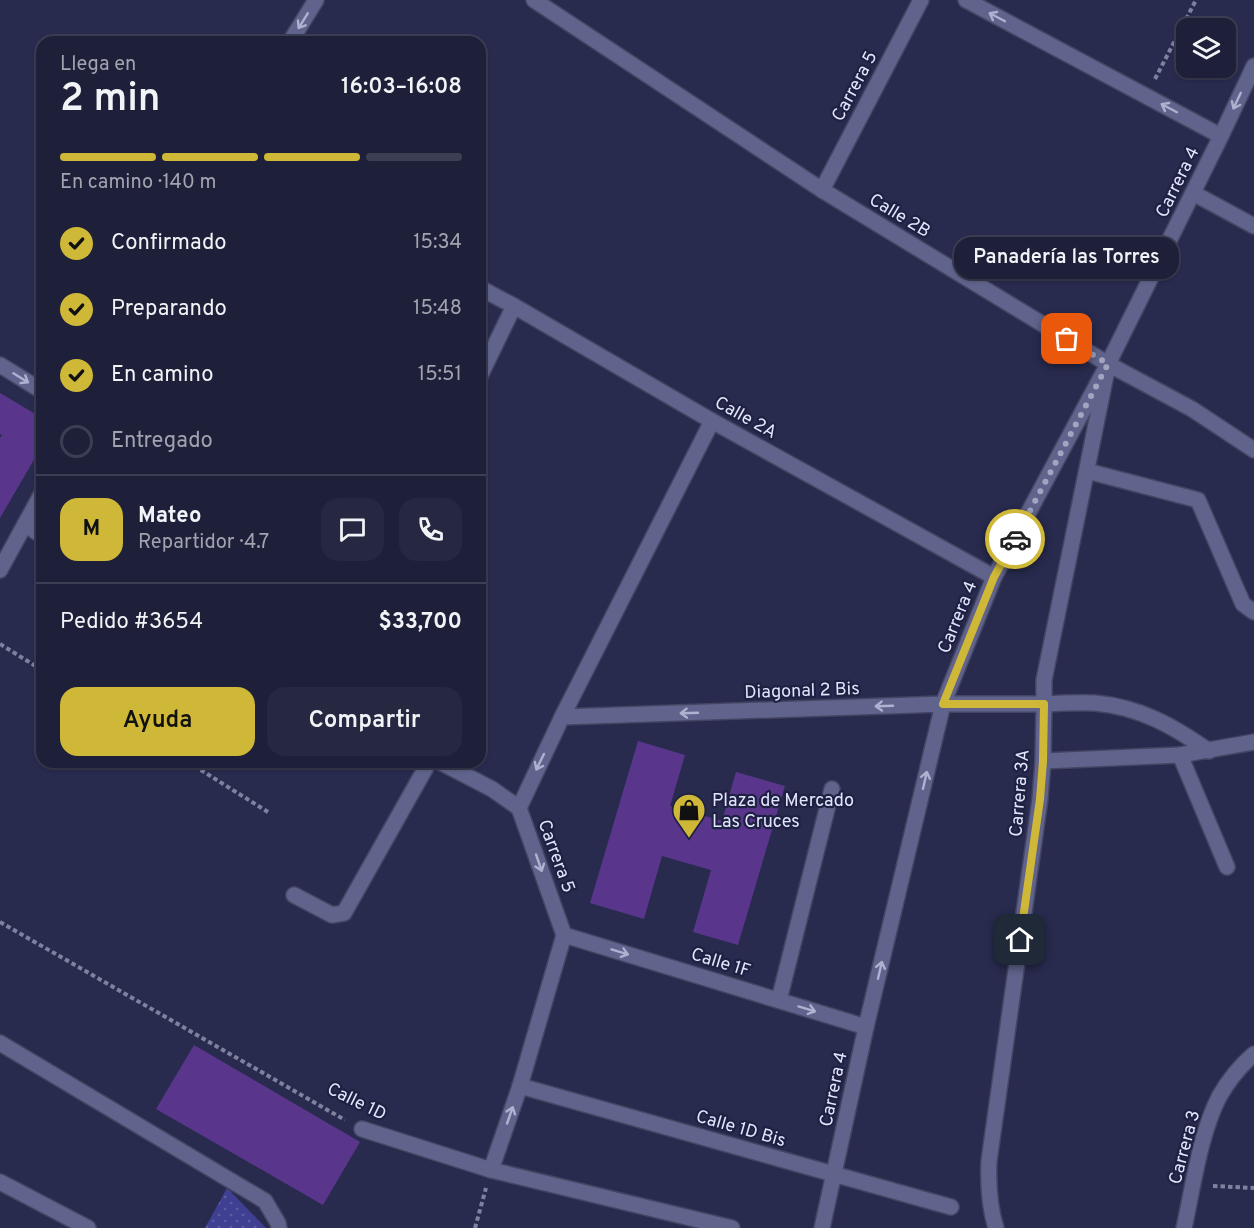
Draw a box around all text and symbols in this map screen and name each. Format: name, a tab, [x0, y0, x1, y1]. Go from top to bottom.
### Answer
one-way arrow	[989, 10, 1007, 22]
one-way arrow	[297, 12, 309, 29]
map controls	[1176, 18, 1236, 78]
button: layers	[1176, 18, 1236, 78]
street label: Carrera 5	[827, 48, 883, 126]
text: Llega en	[60, 52, 136, 78]
text: 16:03–16:08	[341, 74, 462, 101]
text: 2 min	[60, 76, 161, 125]
one-way arrow	[1231, 91, 1243, 109]
one-way arrow	[1161, 102, 1179, 113]
street label: Carrera 4	[1151, 143, 1205, 222]
text: En camino · 140 m	[60, 170, 217, 196]
street label: Calle 2B	[864, 189, 934, 243]
icon: check	[60, 227, 93, 260]
text: Confirmado	[111, 230, 227, 257]
text: 15:34	[413, 230, 462, 256]
callout: Panadería las Torres	[954, 237, 1180, 279]
text: Panadería las Torres	[973, 245, 1160, 271]
icon: check	[60, 293, 93, 326]
text: Preparando	[111, 296, 227, 323]
text: 15:48	[413, 296, 462, 322]
pin	[1041, 313, 1092, 364]
icon: bag	[1050, 322, 1083, 355]
icon: check	[60, 359, 93, 392]
text: En camino	[111, 362, 213, 389]
text: 15:51	[418, 362, 462, 388]
one-way arrow	[12, 372, 29, 384]
street label: Calle 2A	[710, 392, 780, 445]
text: Entregado	[111, 428, 213, 455]
button: chat	[321, 498, 384, 561]
button: phone	[399, 498, 462, 561]
text: Mateo	[138, 503, 201, 530]
courier	[985, 509, 1045, 569]
text: M	[83, 516, 100, 543]
icon: car	[999, 523, 1032, 556]
text: Repartidor · 4.7	[138, 530, 269, 556]
street label: Carrera 4	[933, 578, 983, 657]
text: Pedido #3654	[60, 609, 203, 636]
text: $33,700	[378, 609, 462, 636]
street label: Diagonal 2 Bis	[744, 678, 860, 705]
button: Ayuda	[60, 687, 255, 756]
button: Compartir	[267, 687, 462, 756]
one-way arrow	[875, 701, 895, 712]
one-way arrow	[680, 707, 700, 718]
street label: Carrera 3A	[1005, 748, 1036, 838]
one-way arrow	[534, 753, 546, 771]
one-way arrow	[919, 771, 931, 790]
place label: Plaza de Mercado Las Cruces	[712, 790, 854, 834]
shop icon: Plaza de Mercado Las Cruces	[671, 792, 707, 839]
street label: Carrera 5	[532, 817, 579, 896]
one-way arrow	[534, 853, 545, 872]
pin	[994, 914, 1045, 965]
icon: home	[1003, 923, 1036, 956]
street label: Calle 1F	[688, 943, 753, 983]
one-way arrow	[610, 947, 629, 958]
one-way arrow	[874, 961, 886, 980]
one-way arrow	[797, 1004, 816, 1015]
street label: Carrera 4	[815, 1050, 854, 1129]
street label: Calle 1D	[323, 1078, 390, 1127]
one-way arrow	[506, 1106, 517, 1125]
street label: Calle 1D Bis	[693, 1106, 788, 1153]
street label: Carrera 3	[1165, 1108, 1206, 1187]

